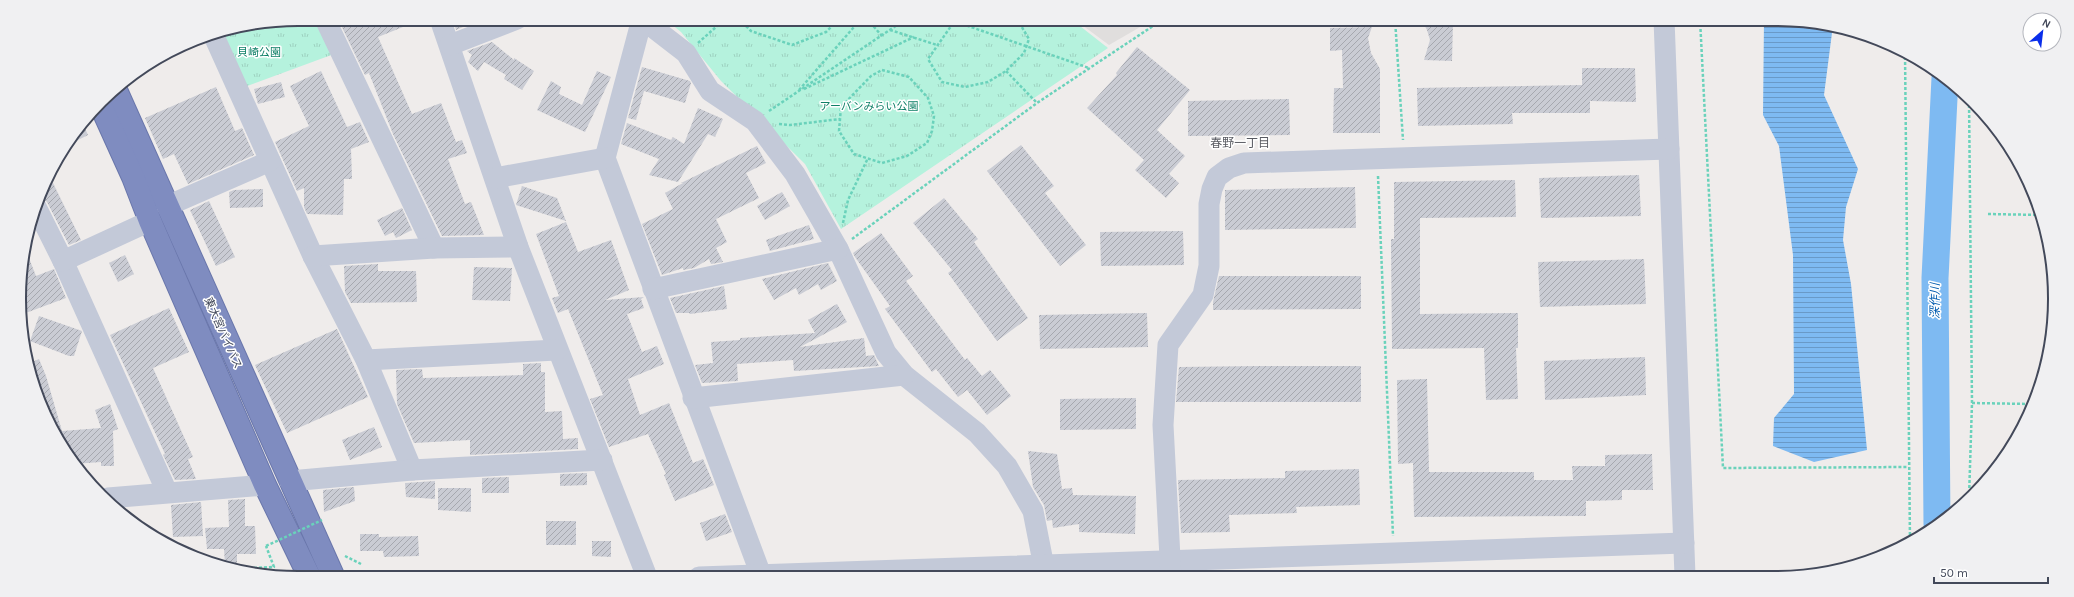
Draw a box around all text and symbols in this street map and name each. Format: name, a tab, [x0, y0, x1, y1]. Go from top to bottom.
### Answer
north arrow	[2022, 12, 2062, 52]
text: N	[2040, 16, 2053, 31]
park label: 貝崎公園	[237, 46, 281, 59]
park label: アーバンみらい公園	[820, 100, 918, 113]
district label: 春野一丁目	[1210, 136, 1270, 150]
water label: 深作川	[1928, 281, 1942, 319]
street label: 東大宮バイパス	[201, 295, 245, 371]
scale bar	[1934, 559, 2048, 585]
text: 50 m	[1940, 566, 1968, 580]

